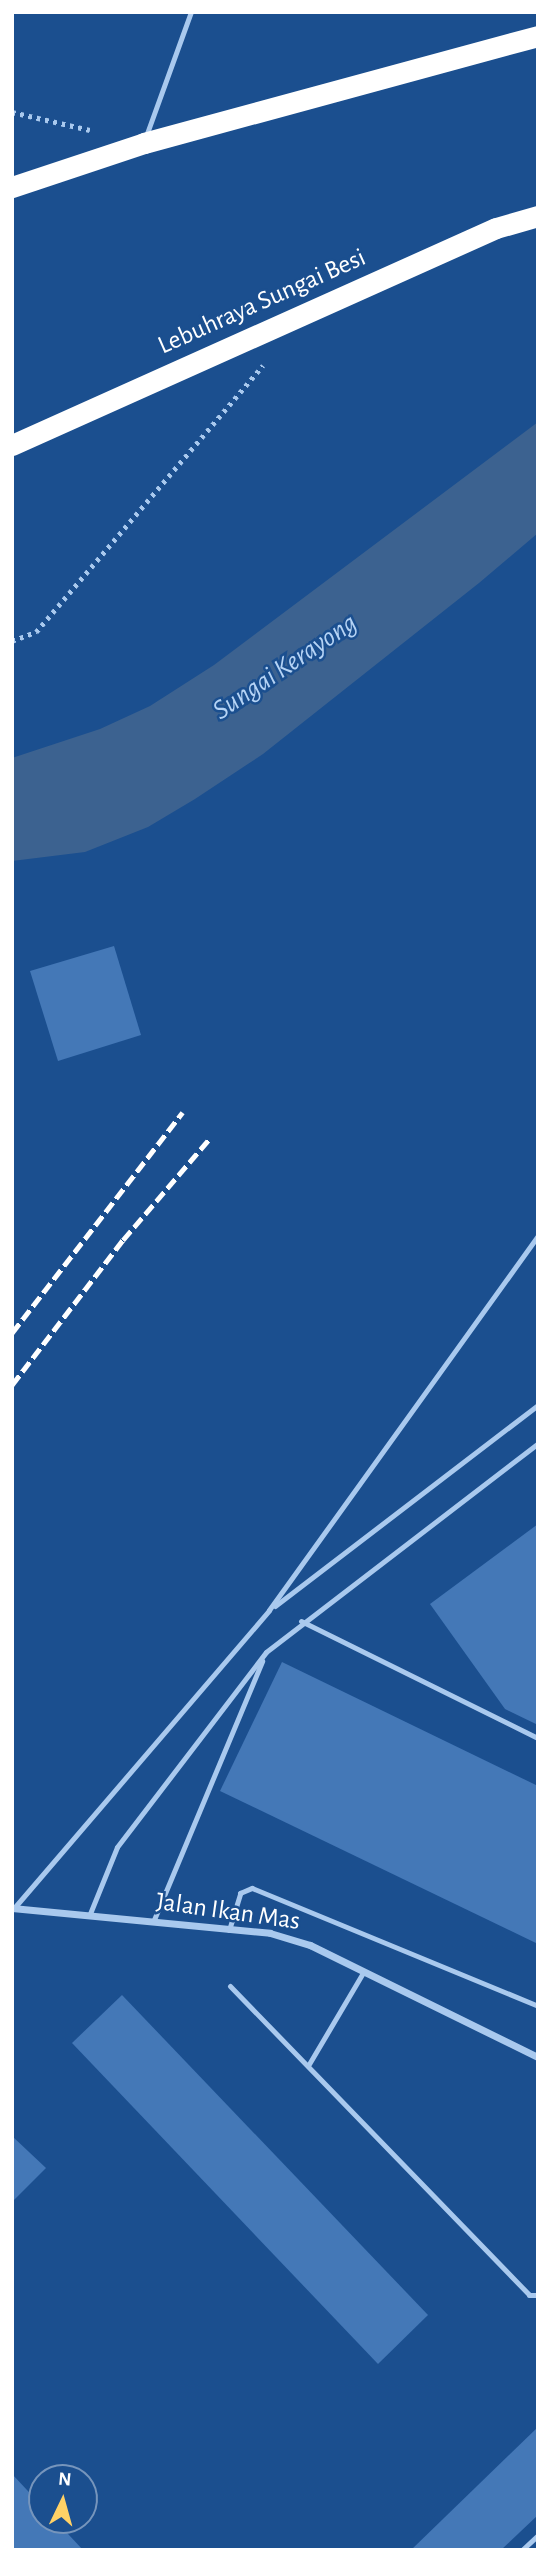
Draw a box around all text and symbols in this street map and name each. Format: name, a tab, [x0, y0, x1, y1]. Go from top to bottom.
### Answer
street label: Lebuhraya Sungai Besi	[153, 242, 371, 362]
water label: Sungai Kerayong	[206, 606, 364, 728]
street label: Jalan Ikan Mas	[154, 1886, 302, 1938]
north arrow	[28, 2464, 98, 2534]
text: N	[57, 2470, 72, 2490]

